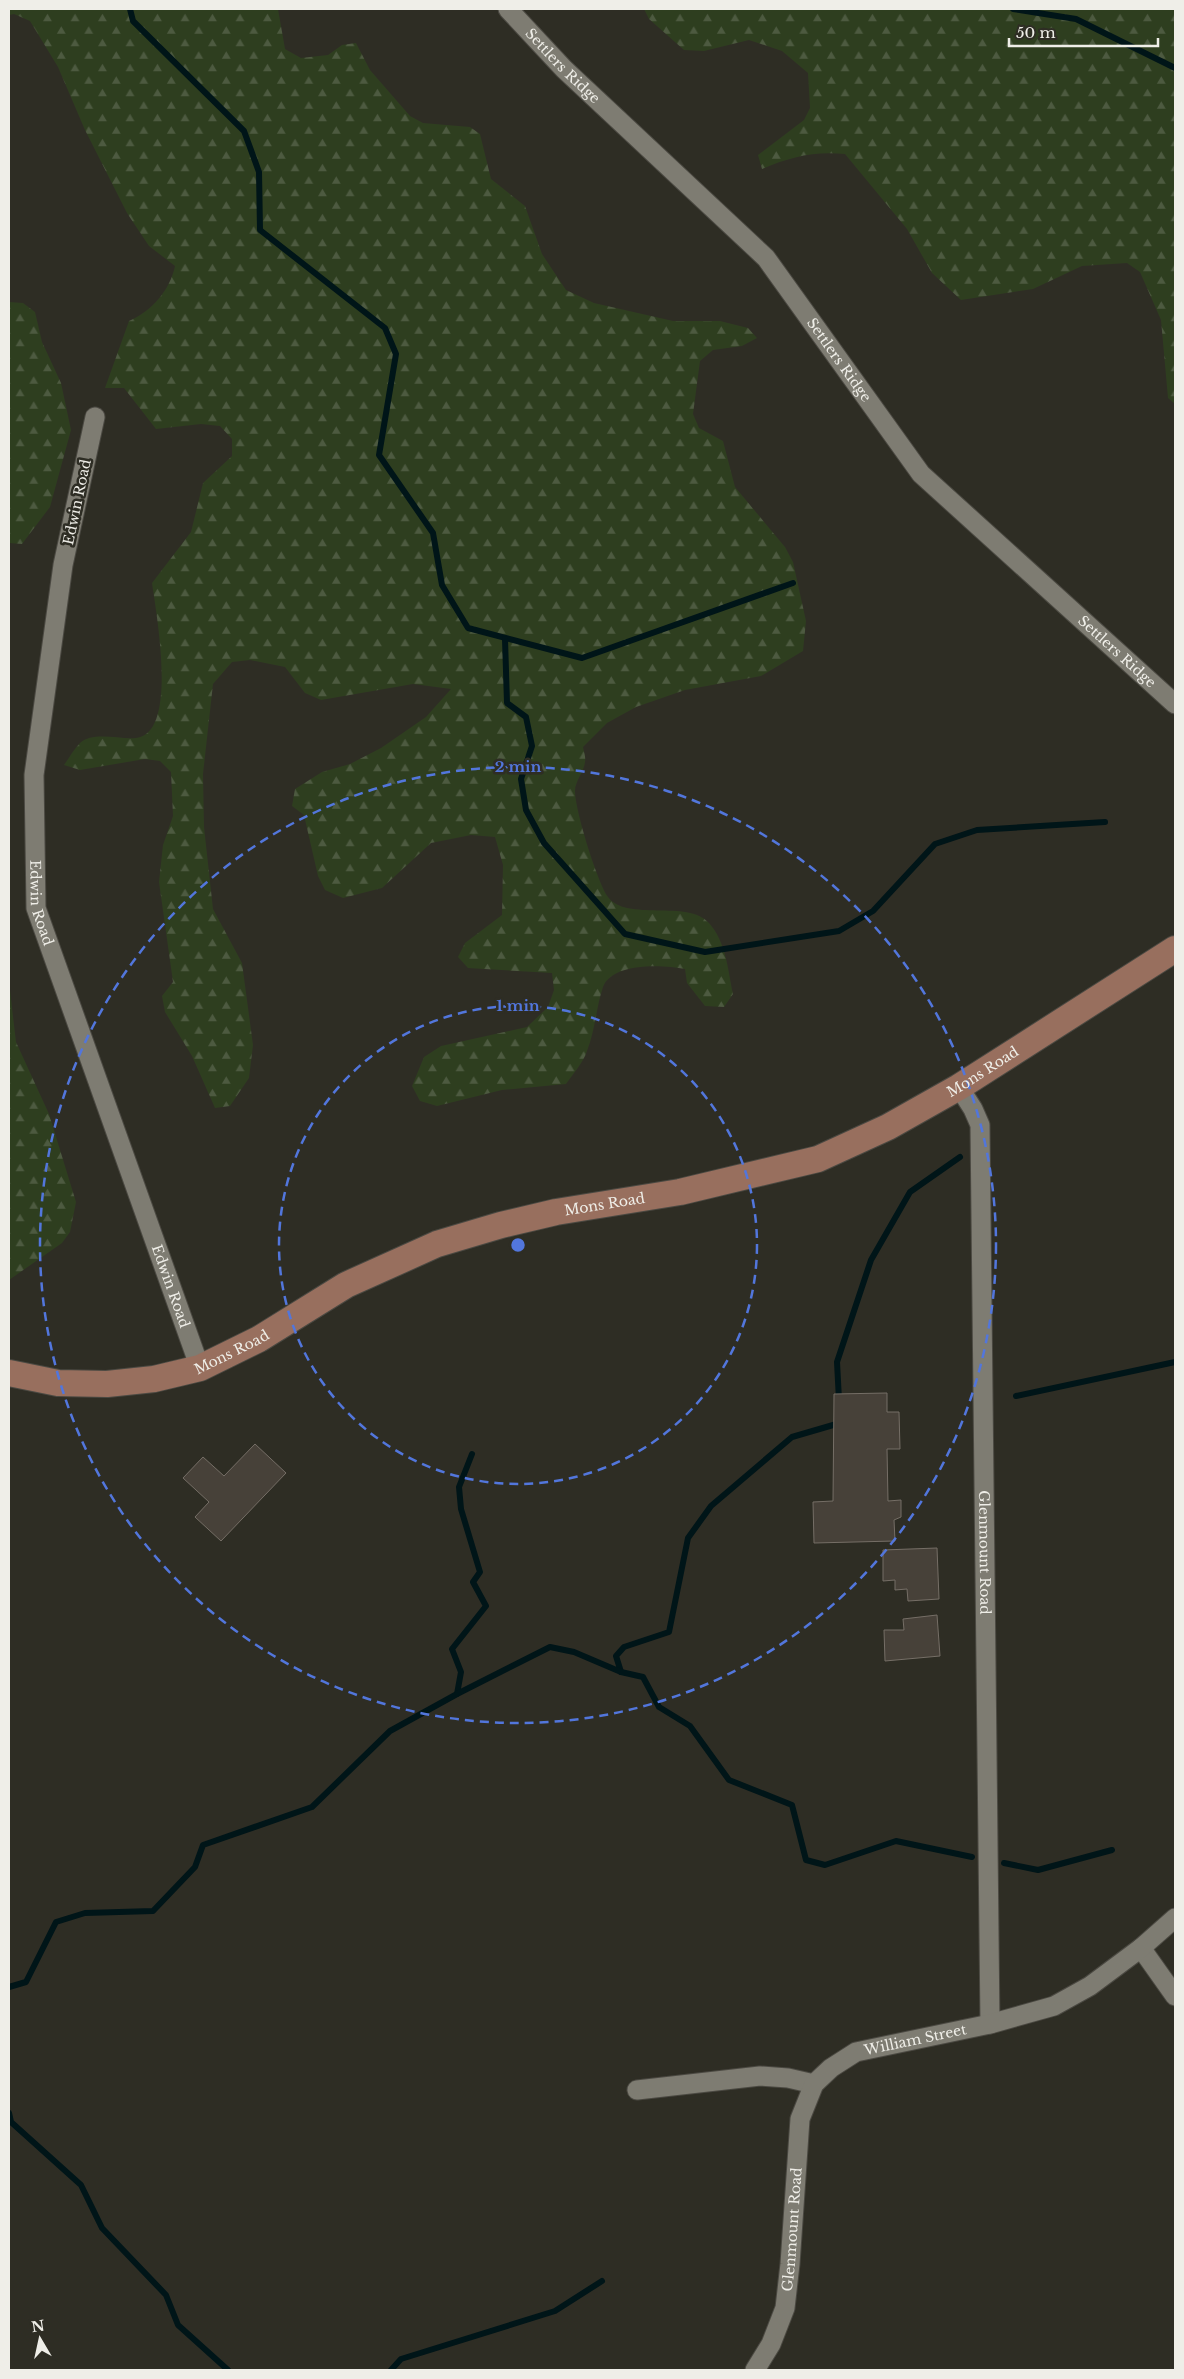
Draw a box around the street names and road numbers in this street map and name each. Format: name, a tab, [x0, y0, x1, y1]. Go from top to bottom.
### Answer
street label: Settlers Ridge	[522, 24, 604, 107]
street label: Settlers Ridge	[803, 314, 875, 405]
street label: Edwin Road	[59, 457, 95, 546]
street label: Settlers Ridge	[1074, 612, 1160, 691]
street label: Edwin Road	[26, 860, 58, 948]
street label: Mons Road	[944, 1042, 1022, 1101]
street label: Mons Road	[563, 1189, 647, 1220]
street label: Edwin Road	[148, 1242, 194, 1331]
street label: Mons Road	[191, 1326, 273, 1378]
street label: Glenmount Road	[975, 1490, 994, 1615]
street label: William Street	[861, 2020, 969, 2059]
street label: Glenmount Road	[778, 2166, 806, 2292]

